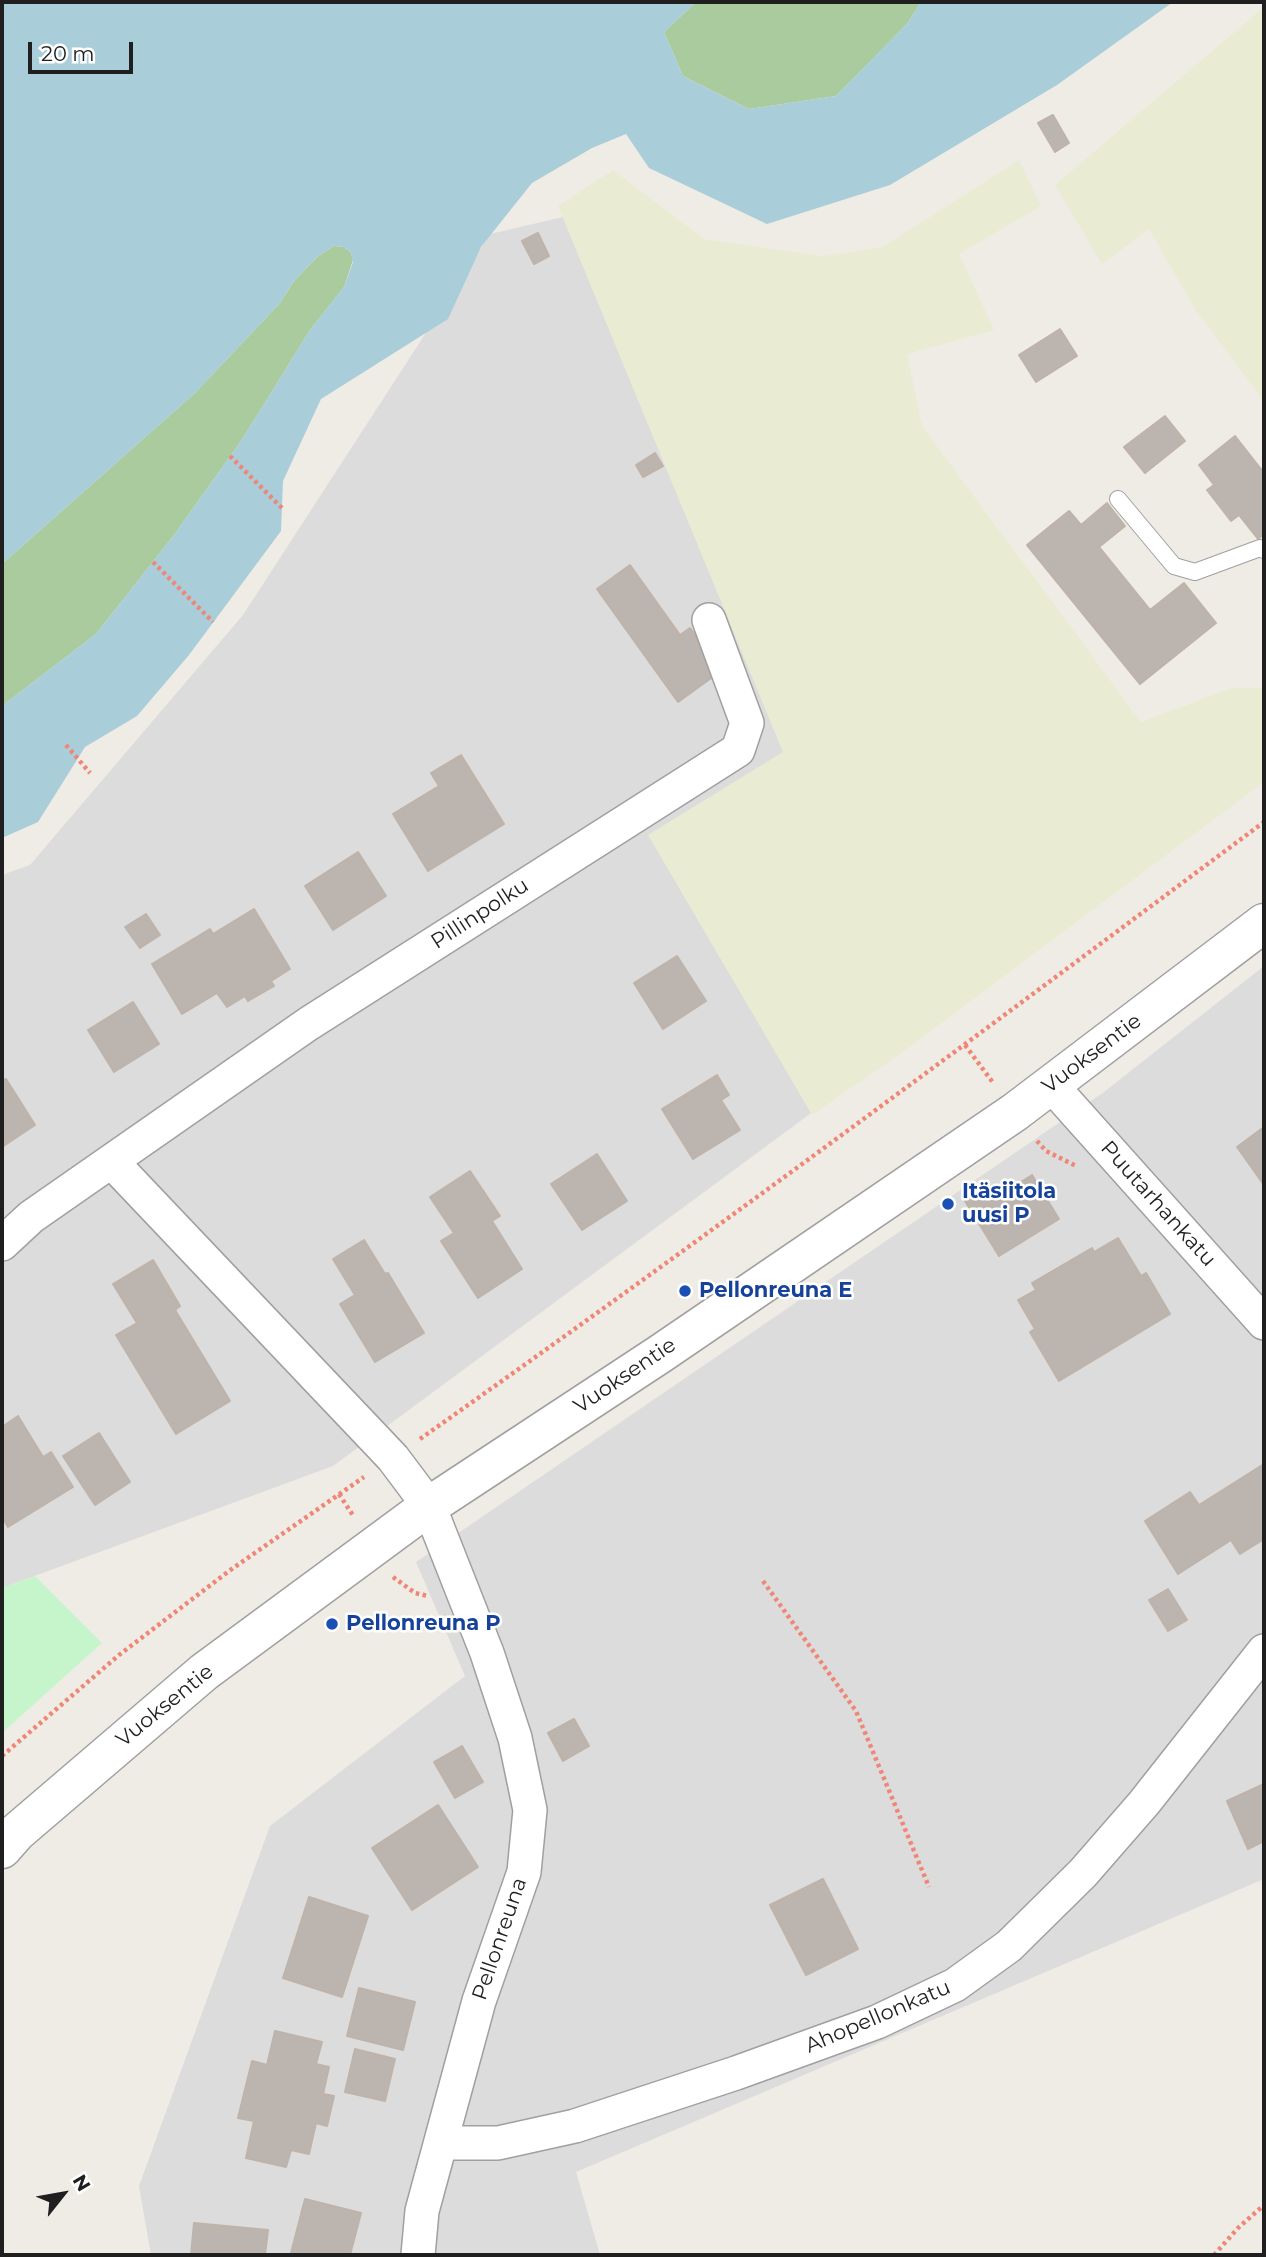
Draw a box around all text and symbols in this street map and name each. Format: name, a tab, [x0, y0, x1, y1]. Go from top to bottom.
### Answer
scale bar	[32, 28, 136, 72]
text: 20 m	[41, 41, 95, 66]
street label: Pillinpolku	[426, 873, 534, 955]
street label: Vuoksentie	[1038, 1009, 1146, 1099]
street label: Puutarhankatu	[1095, 1136, 1221, 1272]
place label: Itäsiitola uusi P	[962, 1179, 1056, 1229]
marker: Itäsiitola uusi P	[940, 1196, 956, 1212]
place label: Pellonreuna E	[699, 1278, 852, 1304]
marker: Pellonreuna E	[677, 1283, 693, 1299]
street label: Vuoksentie	[569, 1333, 681, 1419]
place label: Pellonreuna P	[346, 1611, 501, 1637]
marker: Pellonreuna P	[324, 1616, 340, 1632]
street label: Vuoksentie	[111, 1659, 219, 1753]
street label: Pellonreuna	[467, 1875, 533, 2003]
street label: Ahopellonkatu	[802, 1975, 954, 2059]
north arrow	[28, 2159, 98, 2229]
text: N	[68, 2170, 95, 2195]

